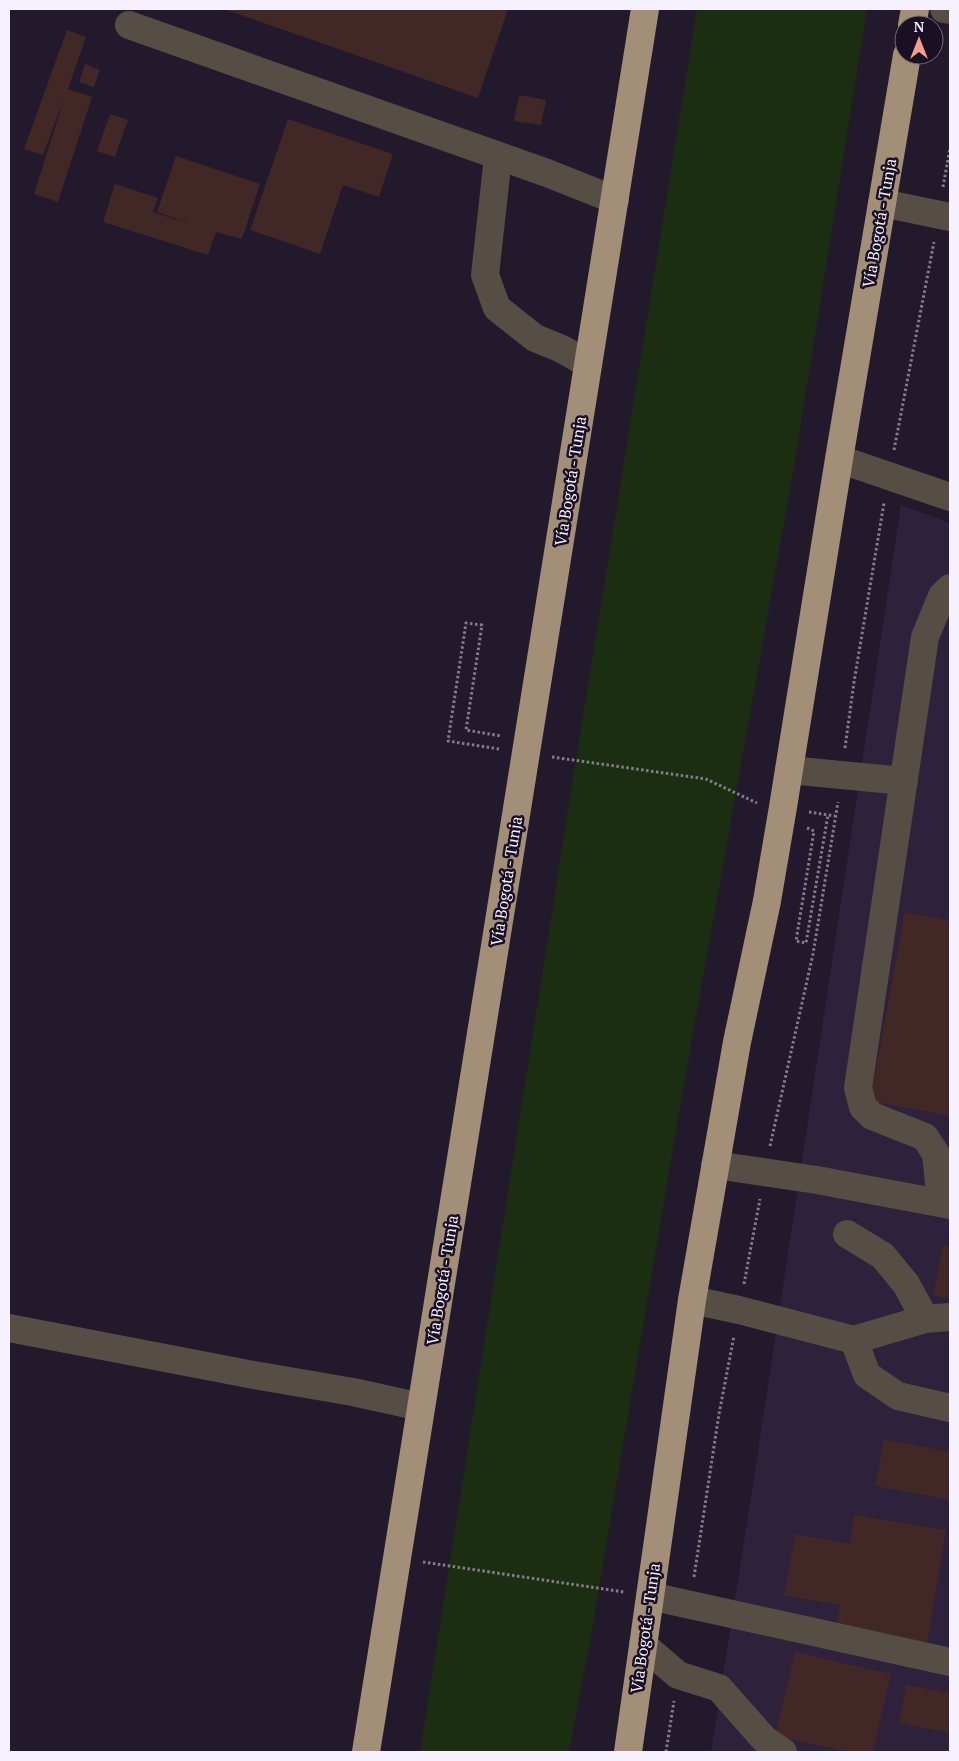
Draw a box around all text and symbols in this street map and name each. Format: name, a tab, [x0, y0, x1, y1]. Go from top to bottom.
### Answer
north arrow	[894, 15, 944, 65]
text: N	[914, 17, 925, 36]
street label: Vía Bogotá - Tunja	[857, 157, 901, 289]
street label: Vía Bogotá - Tunja	[549, 415, 591, 547]
street label: Vía Bogotá - Tunja	[485, 815, 527, 947]
street label: Vía Bogotá - Tunja	[421, 1214, 463, 1346]
street label: Vía Bogotá - Tunja	[625, 1562, 665, 1694]

